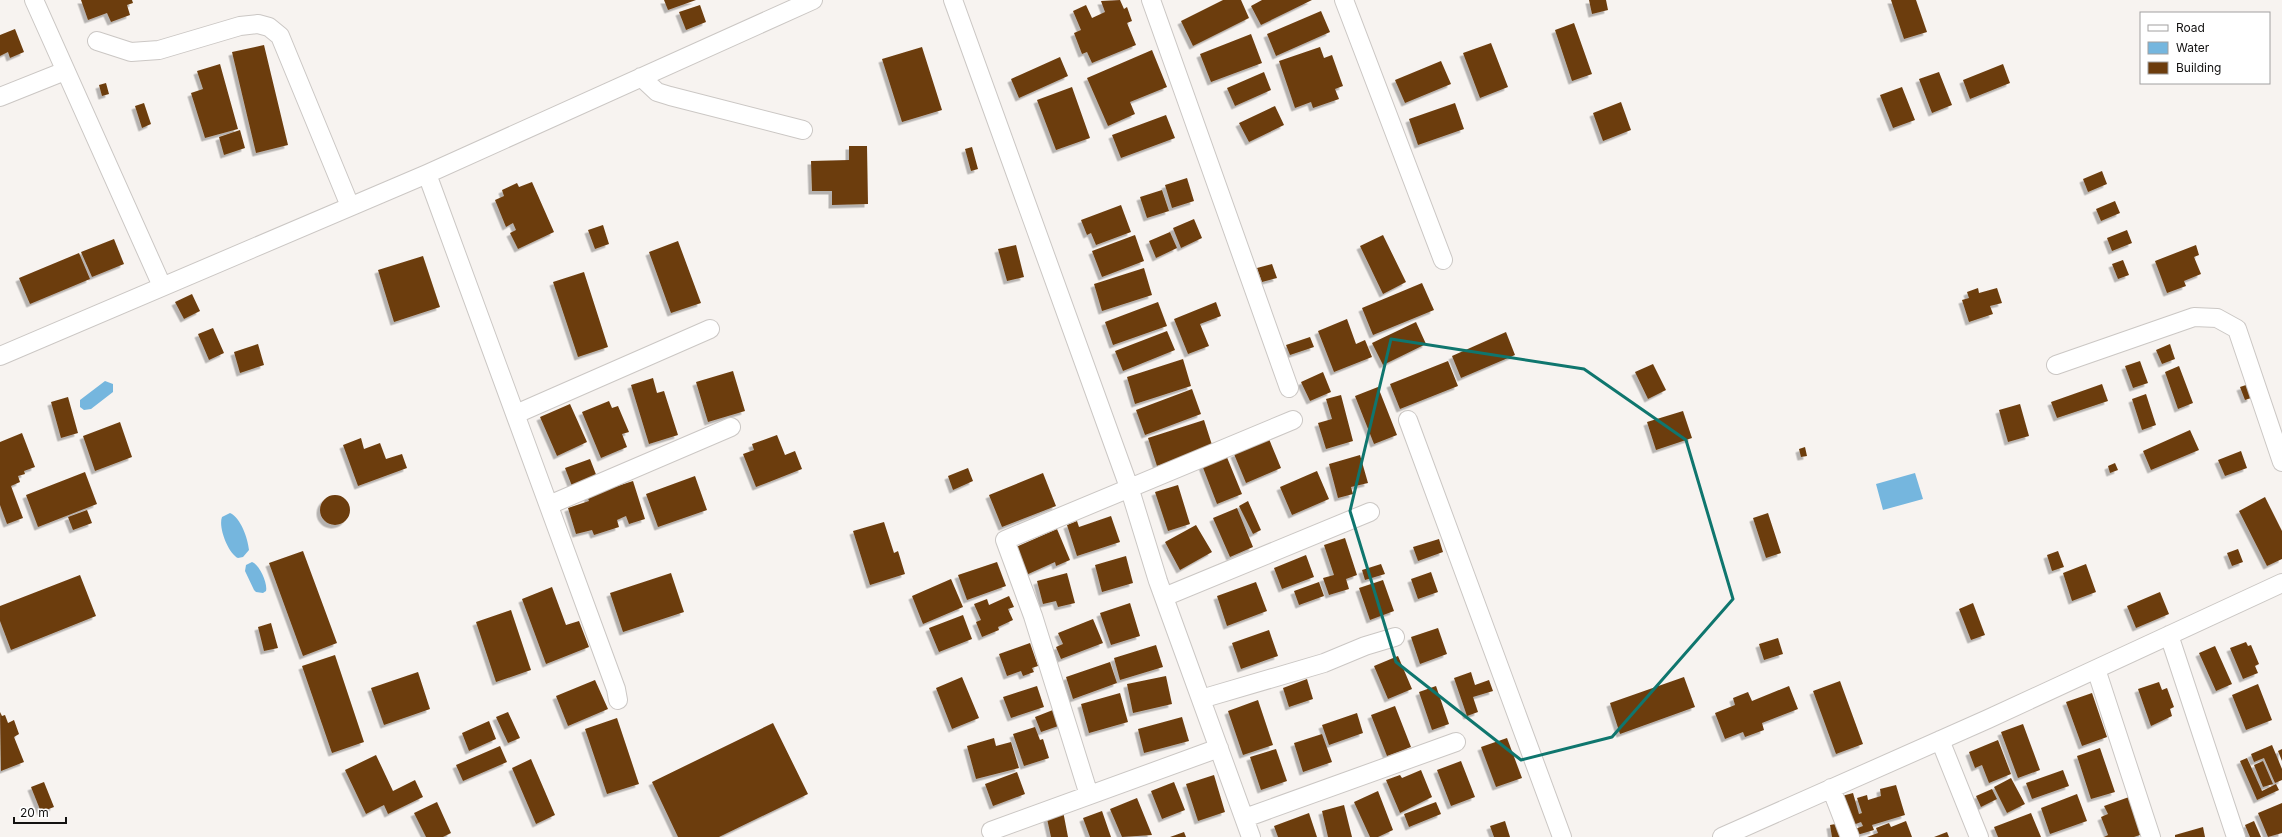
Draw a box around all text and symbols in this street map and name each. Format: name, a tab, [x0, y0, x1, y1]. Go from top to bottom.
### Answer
legend	[2140, 12, 2270, 84]
text: Road	[2176, 20, 2205, 35]
text: Water	[2176, 40, 2210, 55]
text: Building	[2176, 60, 2221, 75]
scale bar	[14, 799, 66, 825]
text: 20 m	[20, 805, 49, 820]

